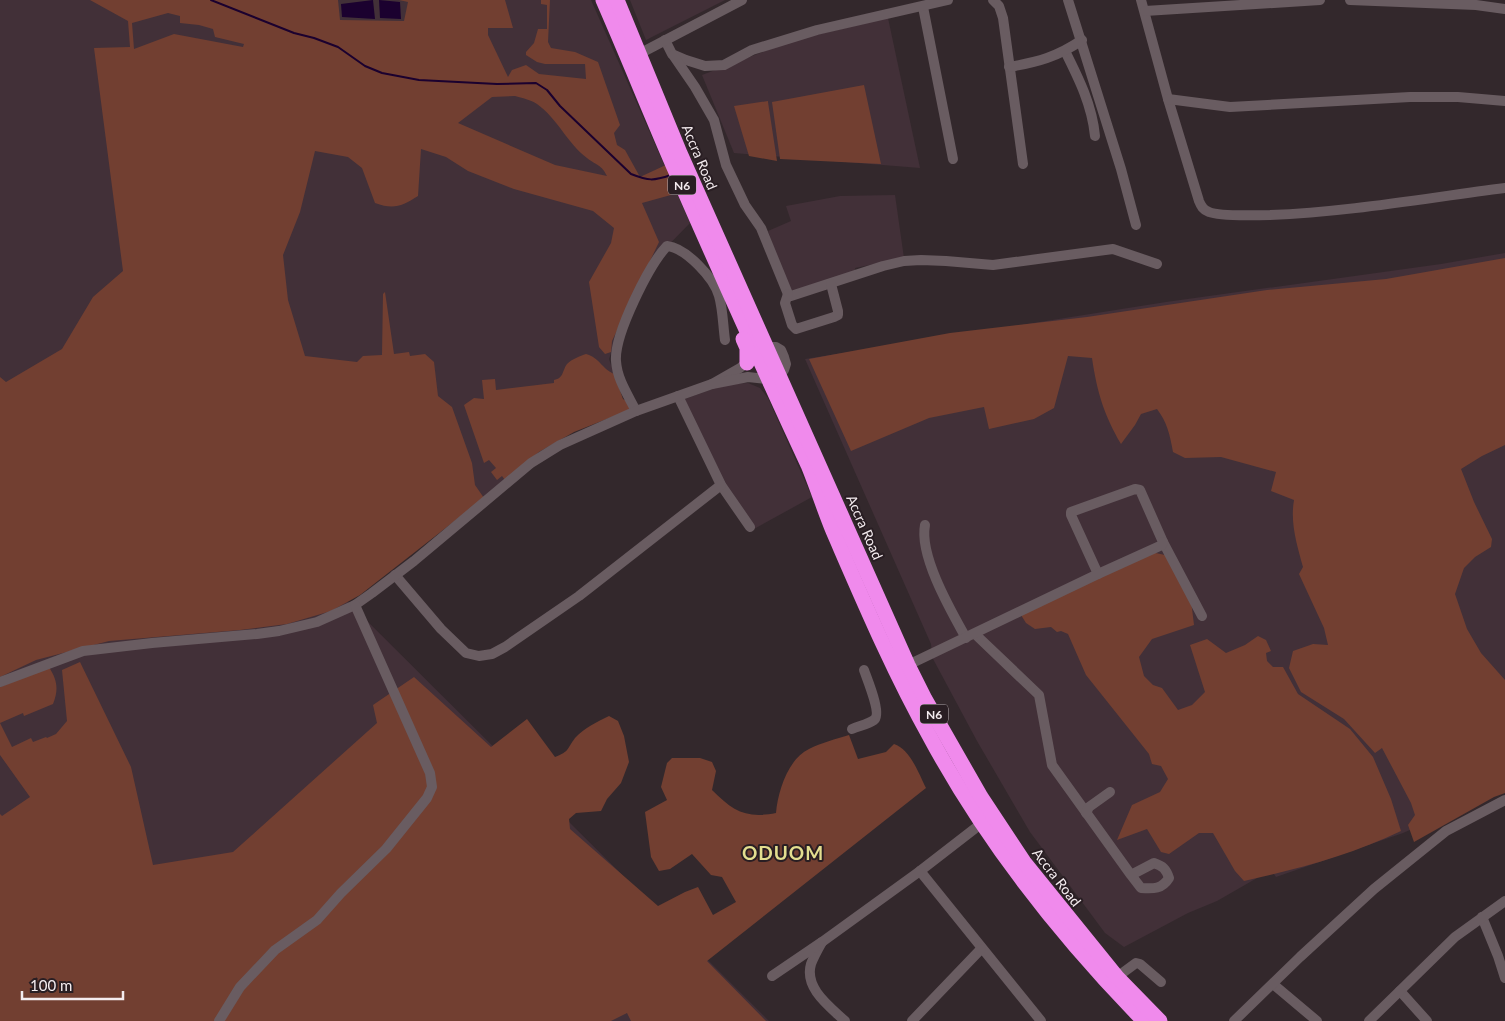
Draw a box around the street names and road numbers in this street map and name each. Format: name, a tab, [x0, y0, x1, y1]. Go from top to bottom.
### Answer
street label: Accra Road	[679, 122, 721, 192]
road number: N6	[668, 176, 696, 194]
street label: Accra Road	[843, 492, 887, 562]
road number: N6	[920, 704, 948, 724]
street label: Accra Road	[1029, 845, 1085, 909]

